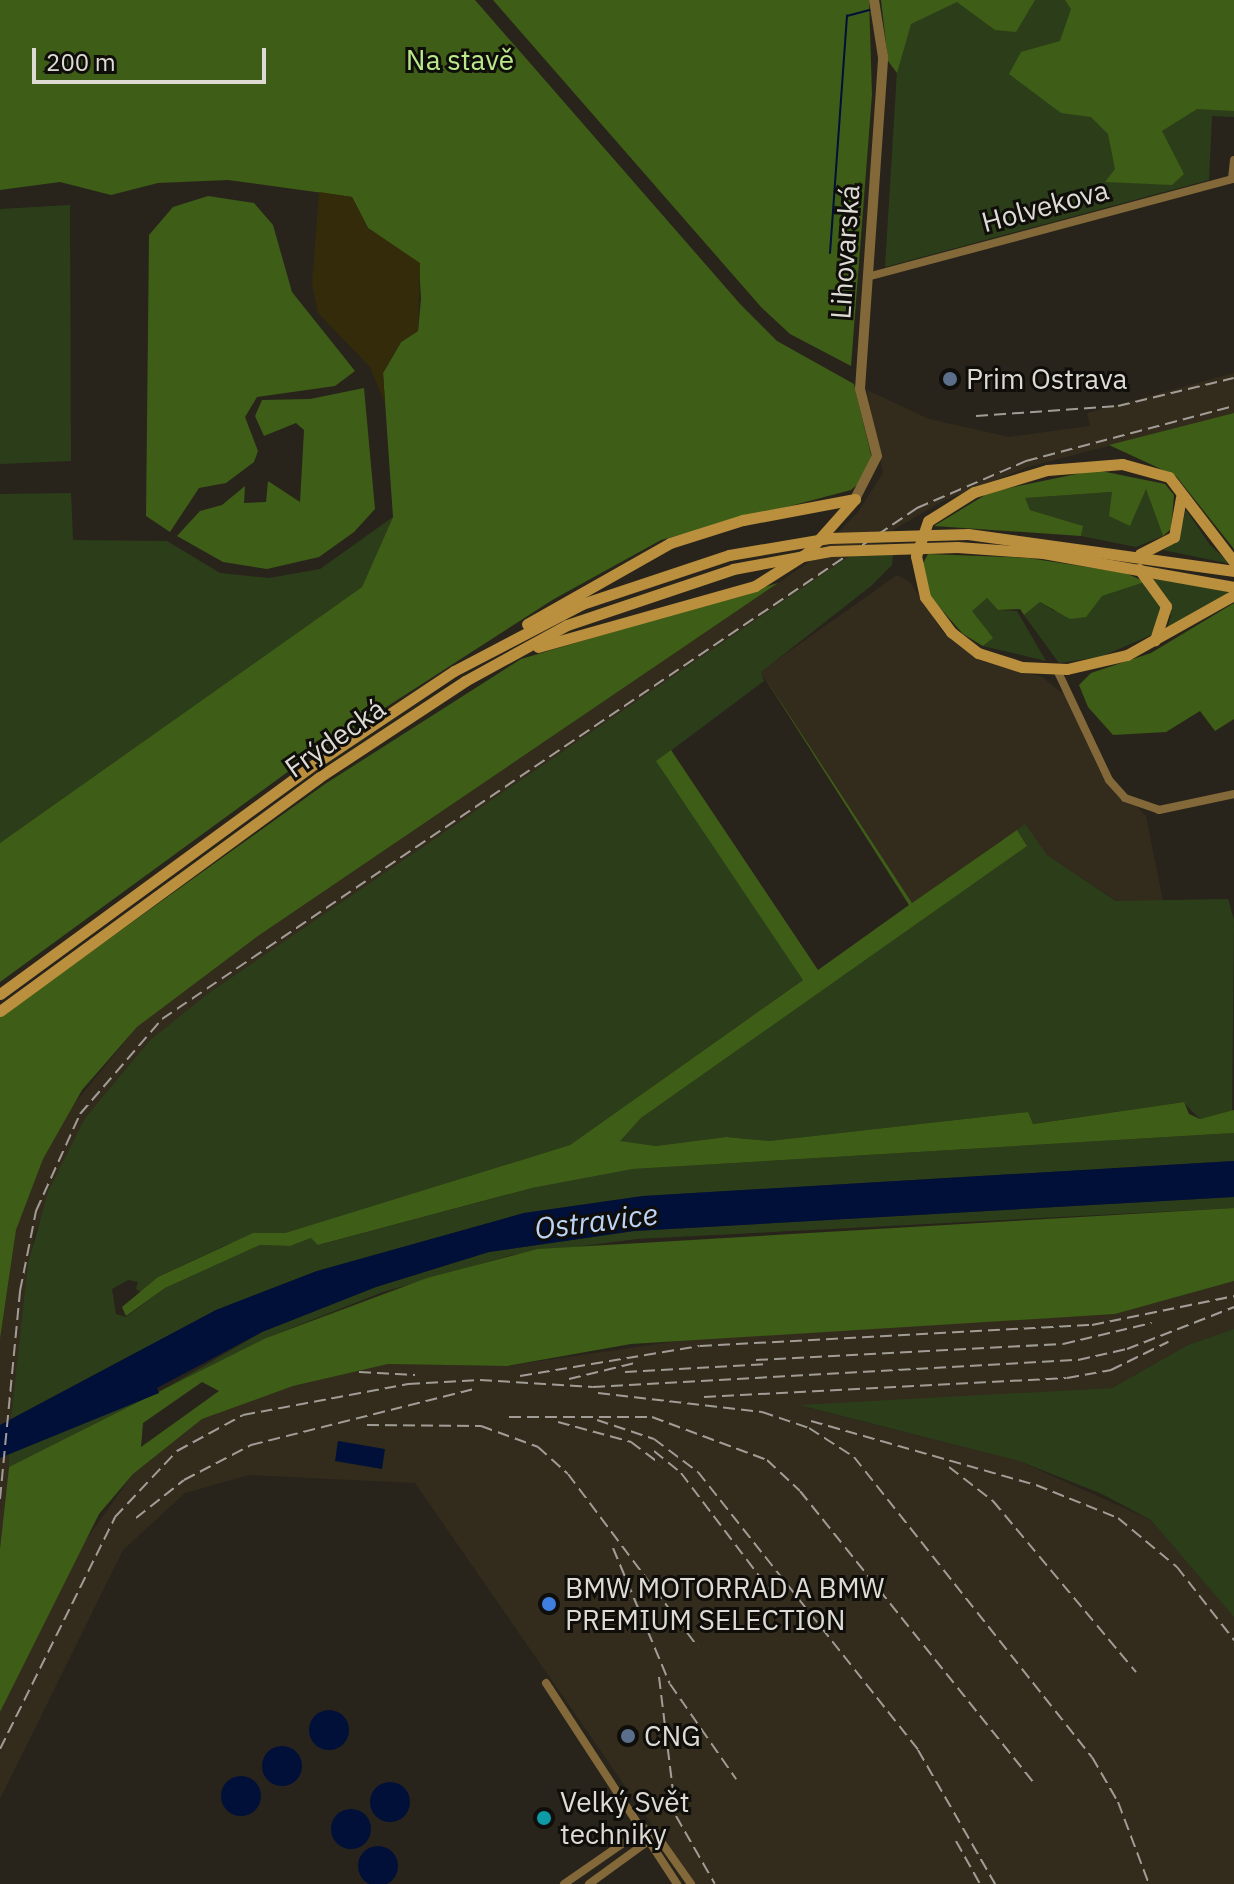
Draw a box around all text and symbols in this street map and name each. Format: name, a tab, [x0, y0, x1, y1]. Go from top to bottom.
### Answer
scale bar	[36, 32, 270, 82]
park label: Na stavě	[406, 43, 514, 77]
text: 200 m	[46, 46, 116, 78]
street label: Holvekova	[978, 173, 1112, 239]
street label: Lihovarská	[824, 184, 866, 320]
place label: Prim Ostrava	[966, 362, 1127, 396]
marker: Prim Ostrava	[941, 370, 959, 388]
street label: Frýdecká	[278, 691, 392, 785]
water label: Ostravice	[532, 1196, 660, 1246]
place label: BMW MOTORRAD A BMW PREMIUM SELECTION	[565, 1571, 885, 1637]
marker: BMW MOTORRAD A BMW PREMIUM SELECTION	[540, 1595, 558, 1613]
place label: CNG	[644, 1719, 701, 1753]
marker: CNG	[619, 1727, 637, 1745]
place label: Velký Svět techniky	[560, 1785, 690, 1851]
marker: Velký Svět techniky	[535, 1809, 553, 1827]

